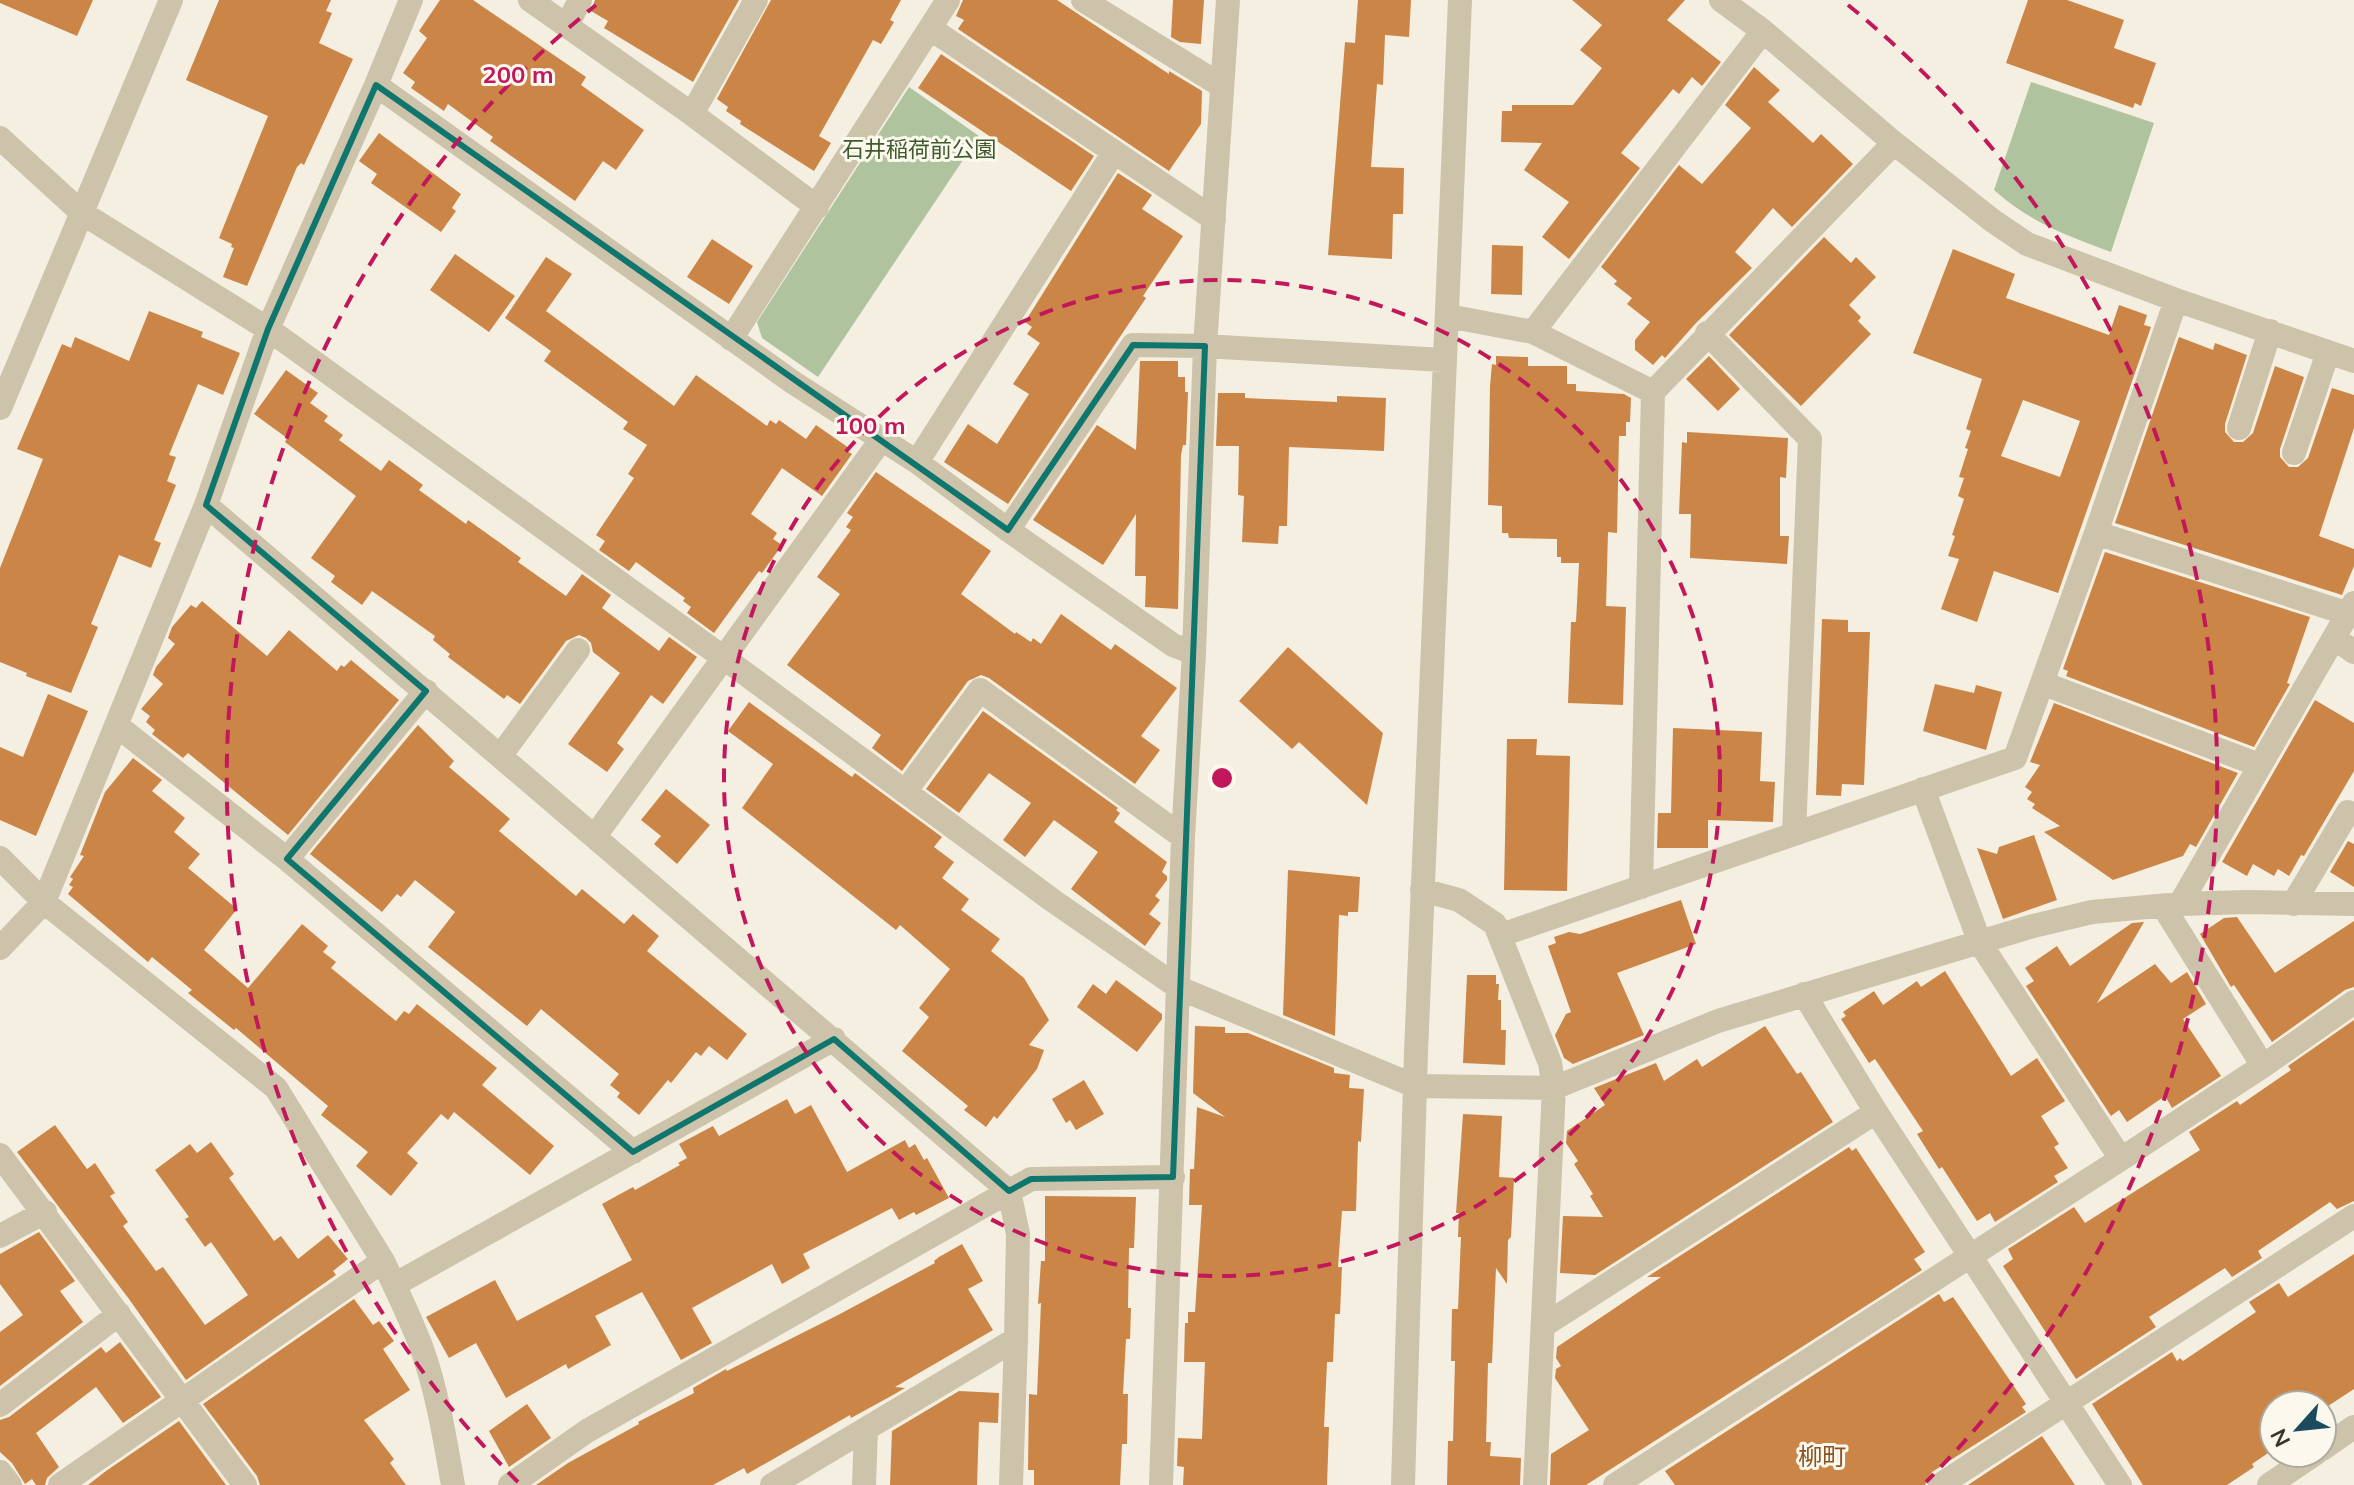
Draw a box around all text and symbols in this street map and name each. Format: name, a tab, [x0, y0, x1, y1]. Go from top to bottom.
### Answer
text: 200 m	[482, 59, 554, 89]
park label: 石井稲荷前公園	[842, 135, 996, 163]
text: 100 m	[834, 410, 906, 440]
centre of rings	[1208, 764, 1236, 792]
north arrow	[2258, 1389, 2338, 1469]
text: N	[2264, 1424, 2296, 1452]
district label: 柳町	[1798, 1441, 1846, 1471]

